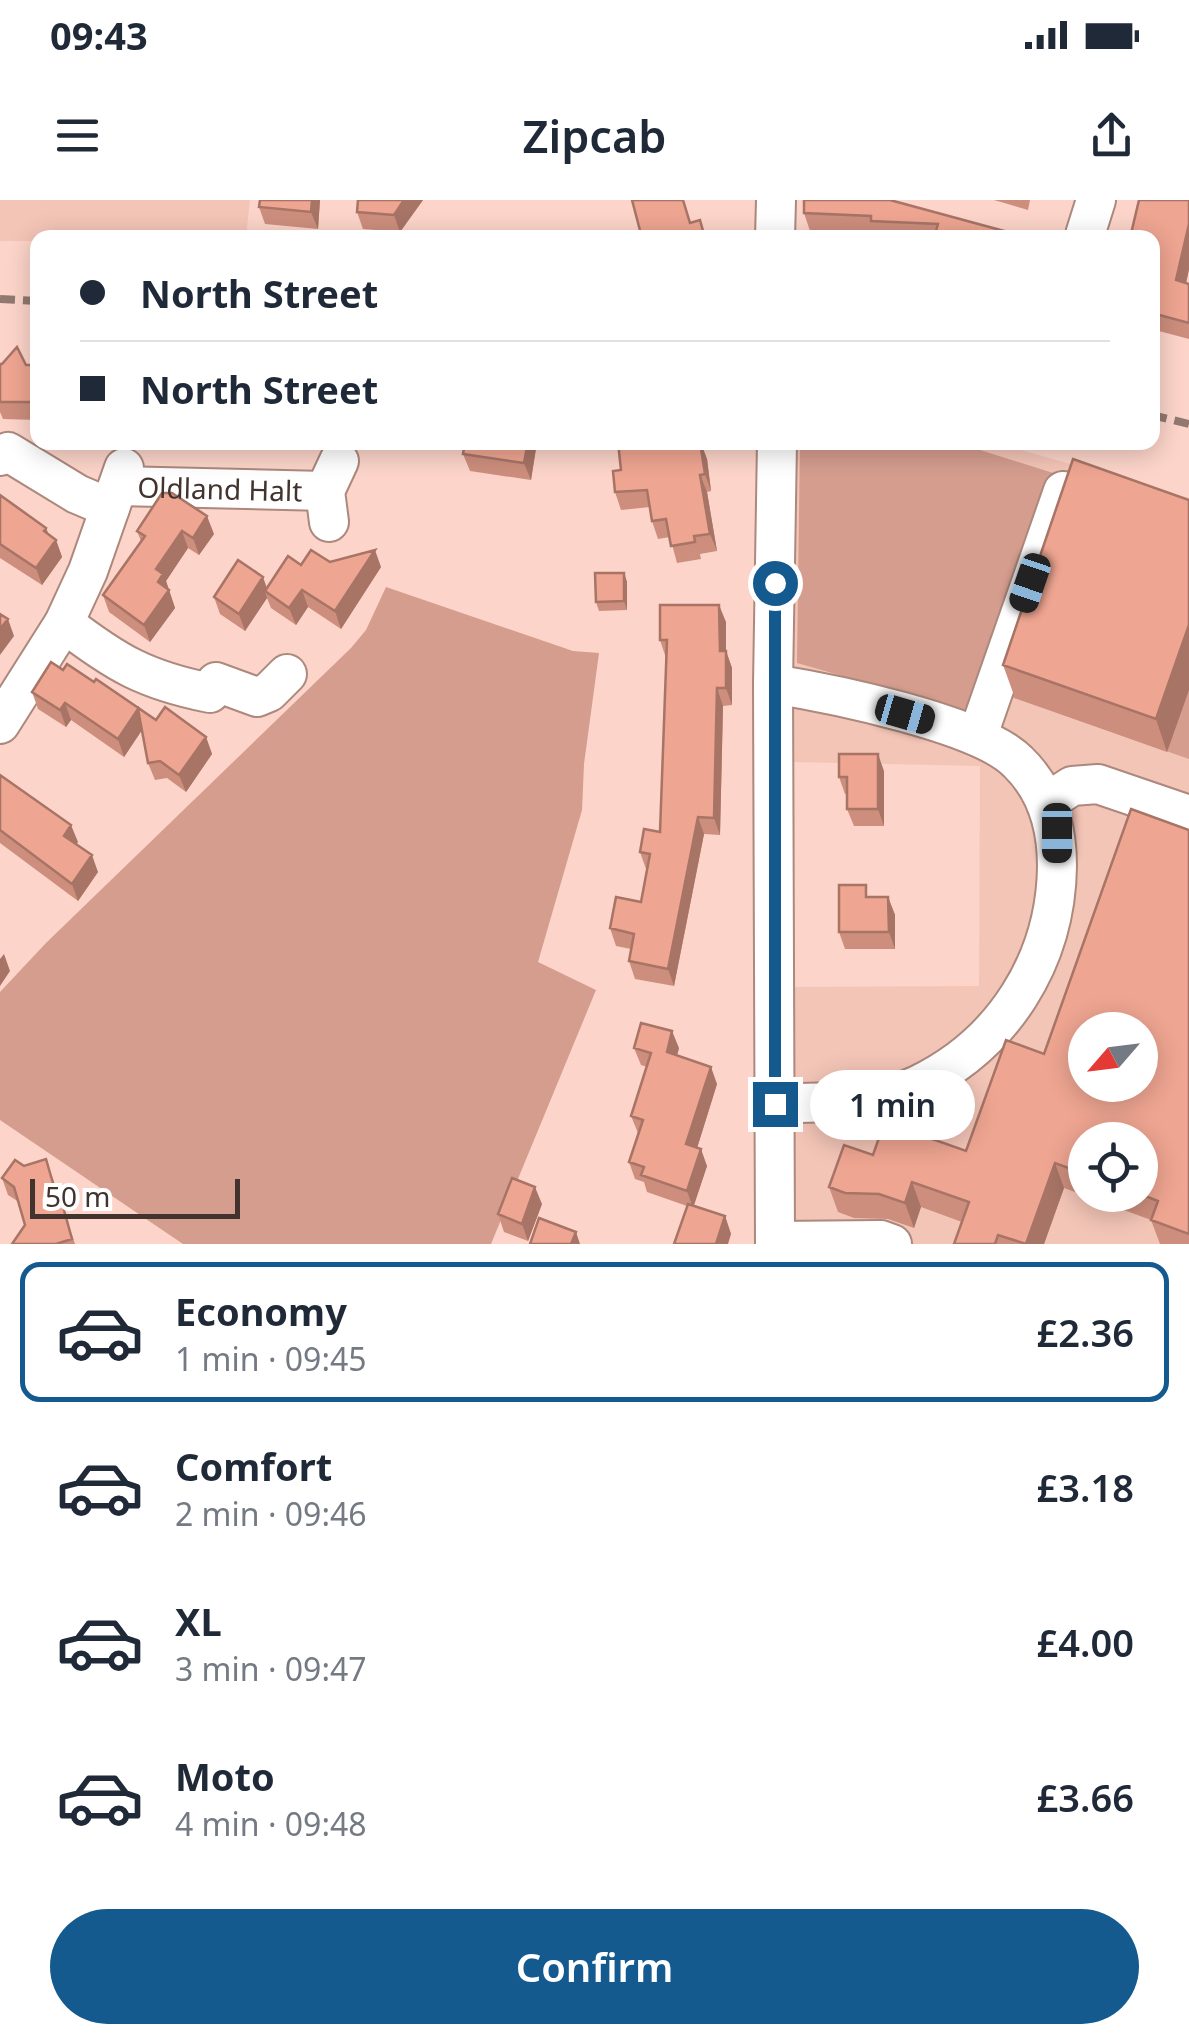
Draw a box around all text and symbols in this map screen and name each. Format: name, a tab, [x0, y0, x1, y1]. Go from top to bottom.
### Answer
text: 09:43	[50, 9, 148, 61]
text: Zipcab	[523, 105, 666, 166]
icon: menu	[50, 108, 105, 163]
icon: share	[1084, 108, 1139, 163]
text: North Street	[140, 267, 378, 319]
text: North Street	[140, 363, 378, 415]
street label: Oldland Halt	[137, 467, 303, 509]
car	[1006, 550, 1054, 616]
route start	[753, 561, 798, 606]
car	[872, 691, 938, 737]
car	[1042, 803, 1072, 863]
north arrow	[1068, 1012, 1158, 1102]
map controls	[1068, 1012, 1158, 1212]
callout: 1 min	[810, 1069, 975, 1139]
route end	[753, 1082, 798, 1127]
text: 1 min	[849, 1083, 936, 1126]
button: locate	[1068, 1122, 1158, 1212]
scale bar	[30, 1174, 240, 1218]
text: 50 m	[45, 1177, 111, 1215]
text: Economy	[175, 1285, 347, 1337]
icon: car	[55, 1287, 145, 1377]
text: £2.36	[1037, 1306, 1134, 1358]
text: 1 min · 09:45	[175, 1337, 367, 1380]
text: Comfort	[175, 1440, 332, 1492]
icon: car	[55, 1442, 145, 1532]
text: £3.18	[1037, 1461, 1134, 1513]
text: 2 min · 09:46	[175, 1492, 367, 1535]
text: XL	[175, 1595, 222, 1647]
icon: car	[55, 1597, 145, 1687]
text: £4.00	[1037, 1616, 1134, 1668]
text: 3 min · 09:47	[175, 1647, 367, 1690]
text: Moto	[175, 1750, 275, 1802]
icon: car	[55, 1752, 145, 1842]
text: £3.66	[1037, 1771, 1134, 1823]
text: 4 min · 09:48	[175, 1802, 367, 1845]
button: Confirm	[50, 1909, 1139, 2024]

